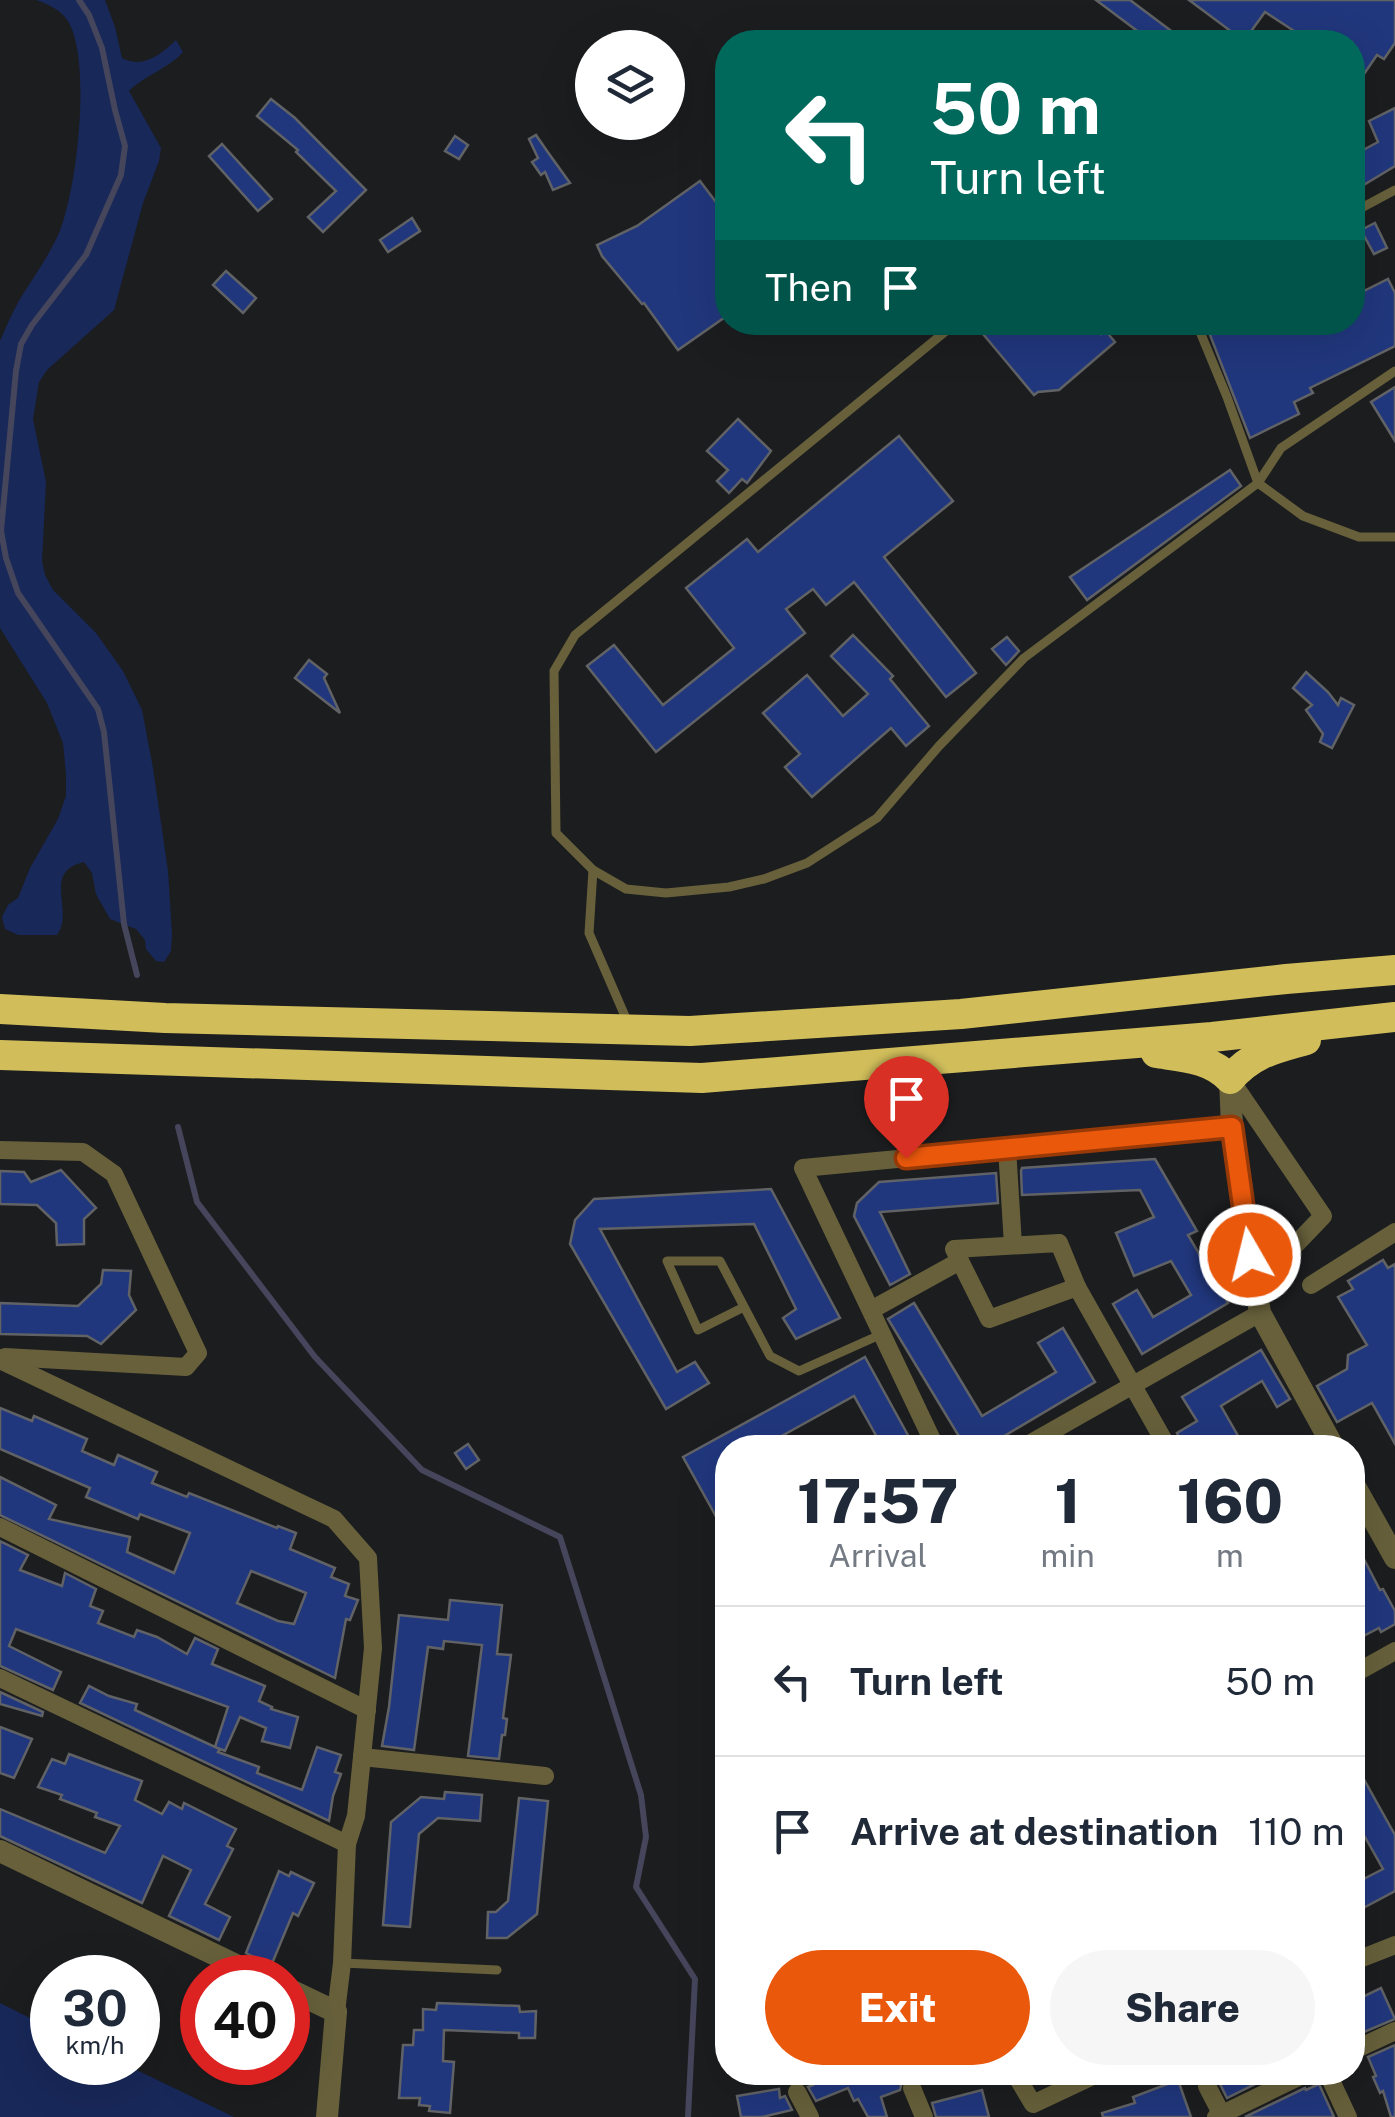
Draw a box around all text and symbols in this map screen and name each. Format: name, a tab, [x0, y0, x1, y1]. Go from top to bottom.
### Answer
map controls	[575, 30, 685, 140]
button: layers	[575, 30, 685, 140]
text: 50 m	[930, 67, 1101, 150]
icon: left	[765, 70, 895, 200]
text: Turn left	[930, 151, 1106, 204]
icon: arrive	[873, 260, 928, 315]
text: Then	[765, 265, 853, 310]
pin	[864, 1056, 949, 1159]
icon: arrive	[879, 1071, 934, 1126]
position arrow	[1198, 1203, 1302, 1307]
text: 17:57	[797, 1466, 959, 1537]
text: 1	[1054, 1466, 1081, 1537]
text: 160	[1177, 1466, 1283, 1537]
text: Arrival	[828, 1537, 927, 1574]
text: min	[1040, 1537, 1095, 1574]
text: m	[1216, 1537, 1244, 1574]
icon: left	[765, 1654, 820, 1709]
text: Turn left	[850, 1659, 1004, 1704]
text: 50 m	[1225, 1659, 1315, 1704]
icon: arrive	[765, 1804, 820, 1859]
text: Arrive at destination	[850, 1809, 1218, 1854]
text: 110 m	[1248, 1809, 1345, 1854]
button: Exit	[765, 1950, 1030, 2065]
button: Share	[1050, 1950, 1315, 2065]
speed limit sign: 40	[180, 1955, 310, 2085]
text: 30	[62, 1978, 128, 2037]
text: km/h	[66, 2030, 124, 2060]

